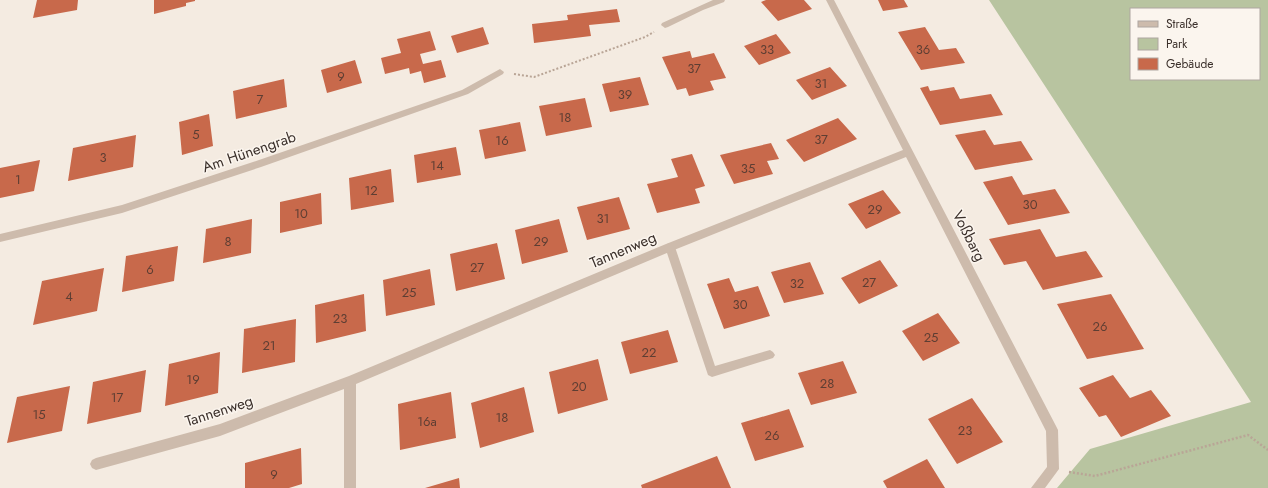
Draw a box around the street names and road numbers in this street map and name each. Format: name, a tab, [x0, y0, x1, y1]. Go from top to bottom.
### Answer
street label: Am Hünengrab	[199, 126, 299, 178]
street label: Voßbarg	[947, 207, 991, 265]
street label: Tannenweg	[586, 226, 660, 274]
street label: Tannenweg	[182, 390, 256, 432]

